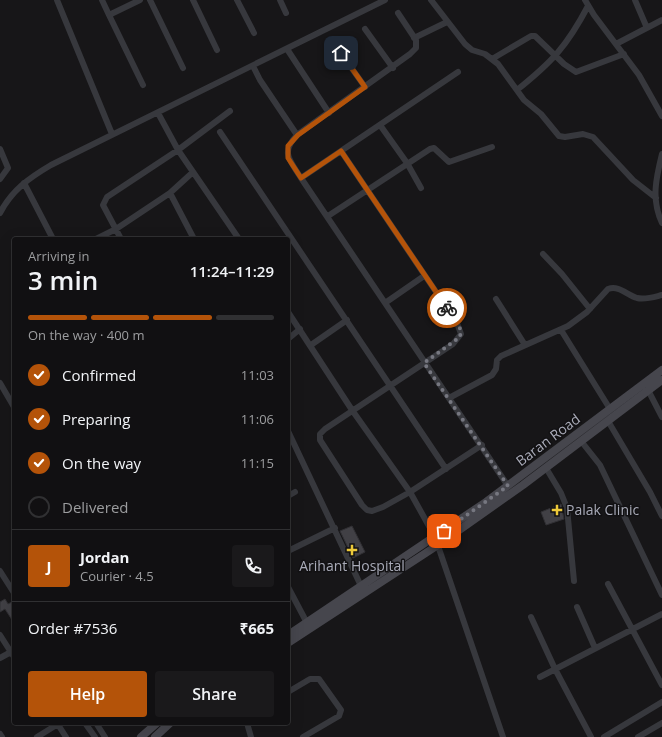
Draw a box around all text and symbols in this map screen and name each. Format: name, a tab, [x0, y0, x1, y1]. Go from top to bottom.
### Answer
pin	[324, 36, 358, 70]
icon: home	[330, 42, 352, 64]
text: Arriving in	[28, 247, 90, 265]
text: 11:24–11:29	[190, 261, 274, 281]
text: 3 min	[28, 262, 98, 298]
courier	[427, 288, 467, 328]
icon: bike	[436, 297, 458, 319]
text: On the way · 400 m	[28, 326, 144, 344]
icon: check	[28, 364, 50, 386]
text: Confirmed	[62, 365, 136, 385]
text: 11:03	[241, 366, 274, 384]
icon: check	[28, 408, 50, 430]
text: Preparing	[62, 409, 130, 429]
street label: Baran Road	[512, 409, 584, 470]
text: 11:06	[241, 410, 274, 428]
icon: check	[28, 452, 50, 474]
text: On the way	[62, 453, 141, 473]
text: 11:15	[241, 454, 274, 472]
text: Delivered	[62, 497, 129, 517]
place label: Palak Clinic	[566, 500, 640, 519]
marker: Palak Clinic	[551, 504, 563, 516]
pin	[427, 514, 461, 548]
icon: bag	[433, 520, 455, 542]
marker: Arihant Hospital	[346, 544, 358, 556]
button: phone	[232, 545, 274, 587]
text: Jordan	[80, 547, 129, 567]
text: J	[47, 556, 51, 576]
place label: Arihant Hospital	[299, 556, 405, 575]
text: Courier · 4.5	[80, 567, 154, 585]
text: Order #7536	[28, 618, 117, 638]
text: ₹665	[240, 618, 274, 638]
button: Help	[28, 671, 147, 717]
button: Share	[155, 671, 274, 717]

